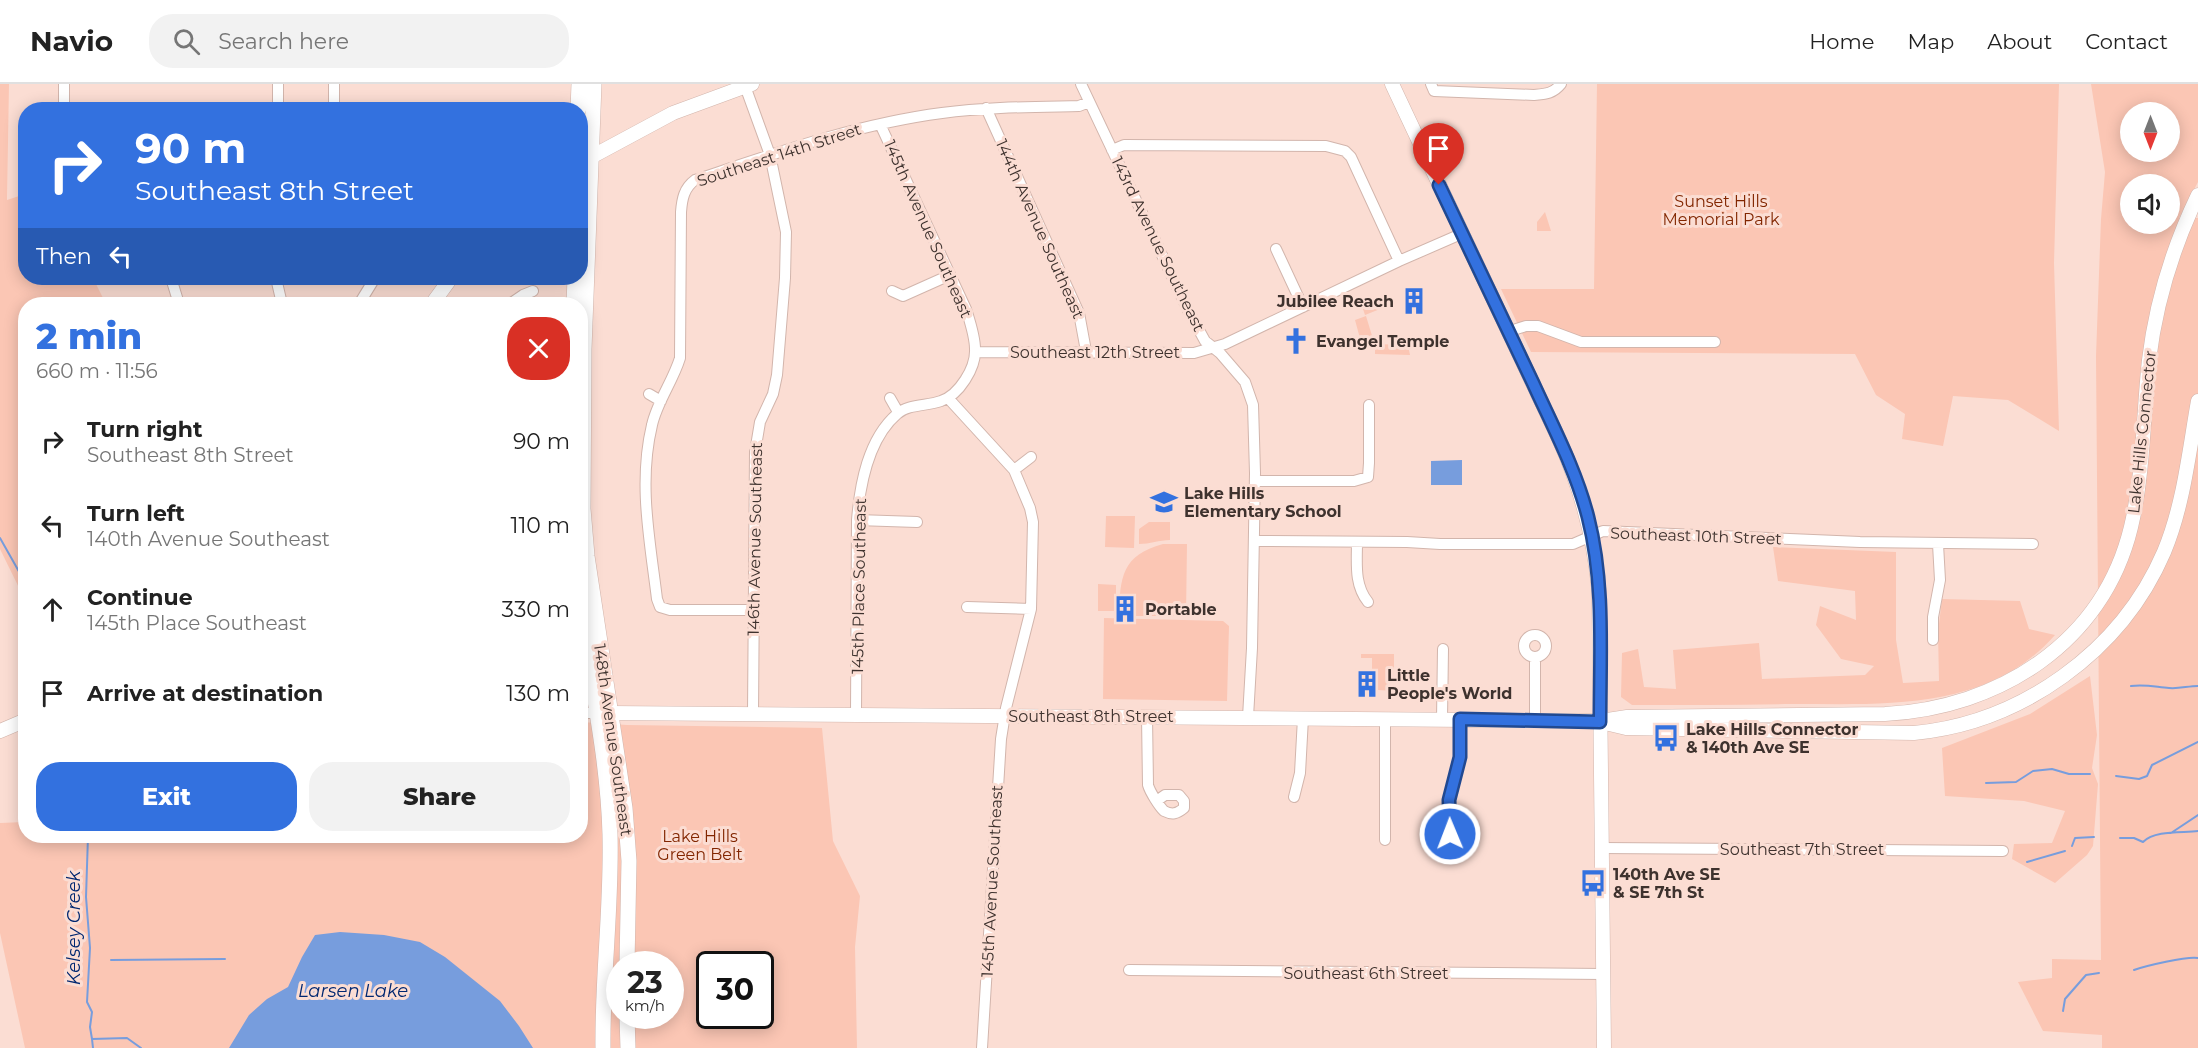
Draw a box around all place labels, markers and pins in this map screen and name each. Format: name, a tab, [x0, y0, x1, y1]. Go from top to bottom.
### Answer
pin	[1413, 123, 1464, 185]
building icon: Jubilee Reach	[1399, 286, 1429, 316]
place label: Jubilee Reach	[1276, 292, 1394, 311]
church icon: Evangel Temple	[1281, 326, 1311, 356]
place label: Evangel Temple	[1316, 332, 1449, 351]
place label: Lake Hills Elementary School	[1184, 484, 1342, 521]
school or university icon: Lake Hills Elementary School	[1149, 487, 1179, 517]
building icon: Portable	[1110, 594, 1140, 624]
place label: Portable	[1145, 600, 1217, 619]
place label: Little People's World	[1387, 666, 1512, 703]
building icon: Little People's World	[1352, 669, 1382, 699]
place label: Lake Hills Connector & 140th Ave SE	[1686, 720, 1859, 757]
bus stop icon: Lake Hills Connector & 140th Ave SE	[1651, 723, 1681, 753]
place label: 140th Ave SE & SE 7th St	[1613, 865, 1721, 902]
bus stop icon: 140th Ave SE & SE 7th St	[1578, 868, 1608, 898]

